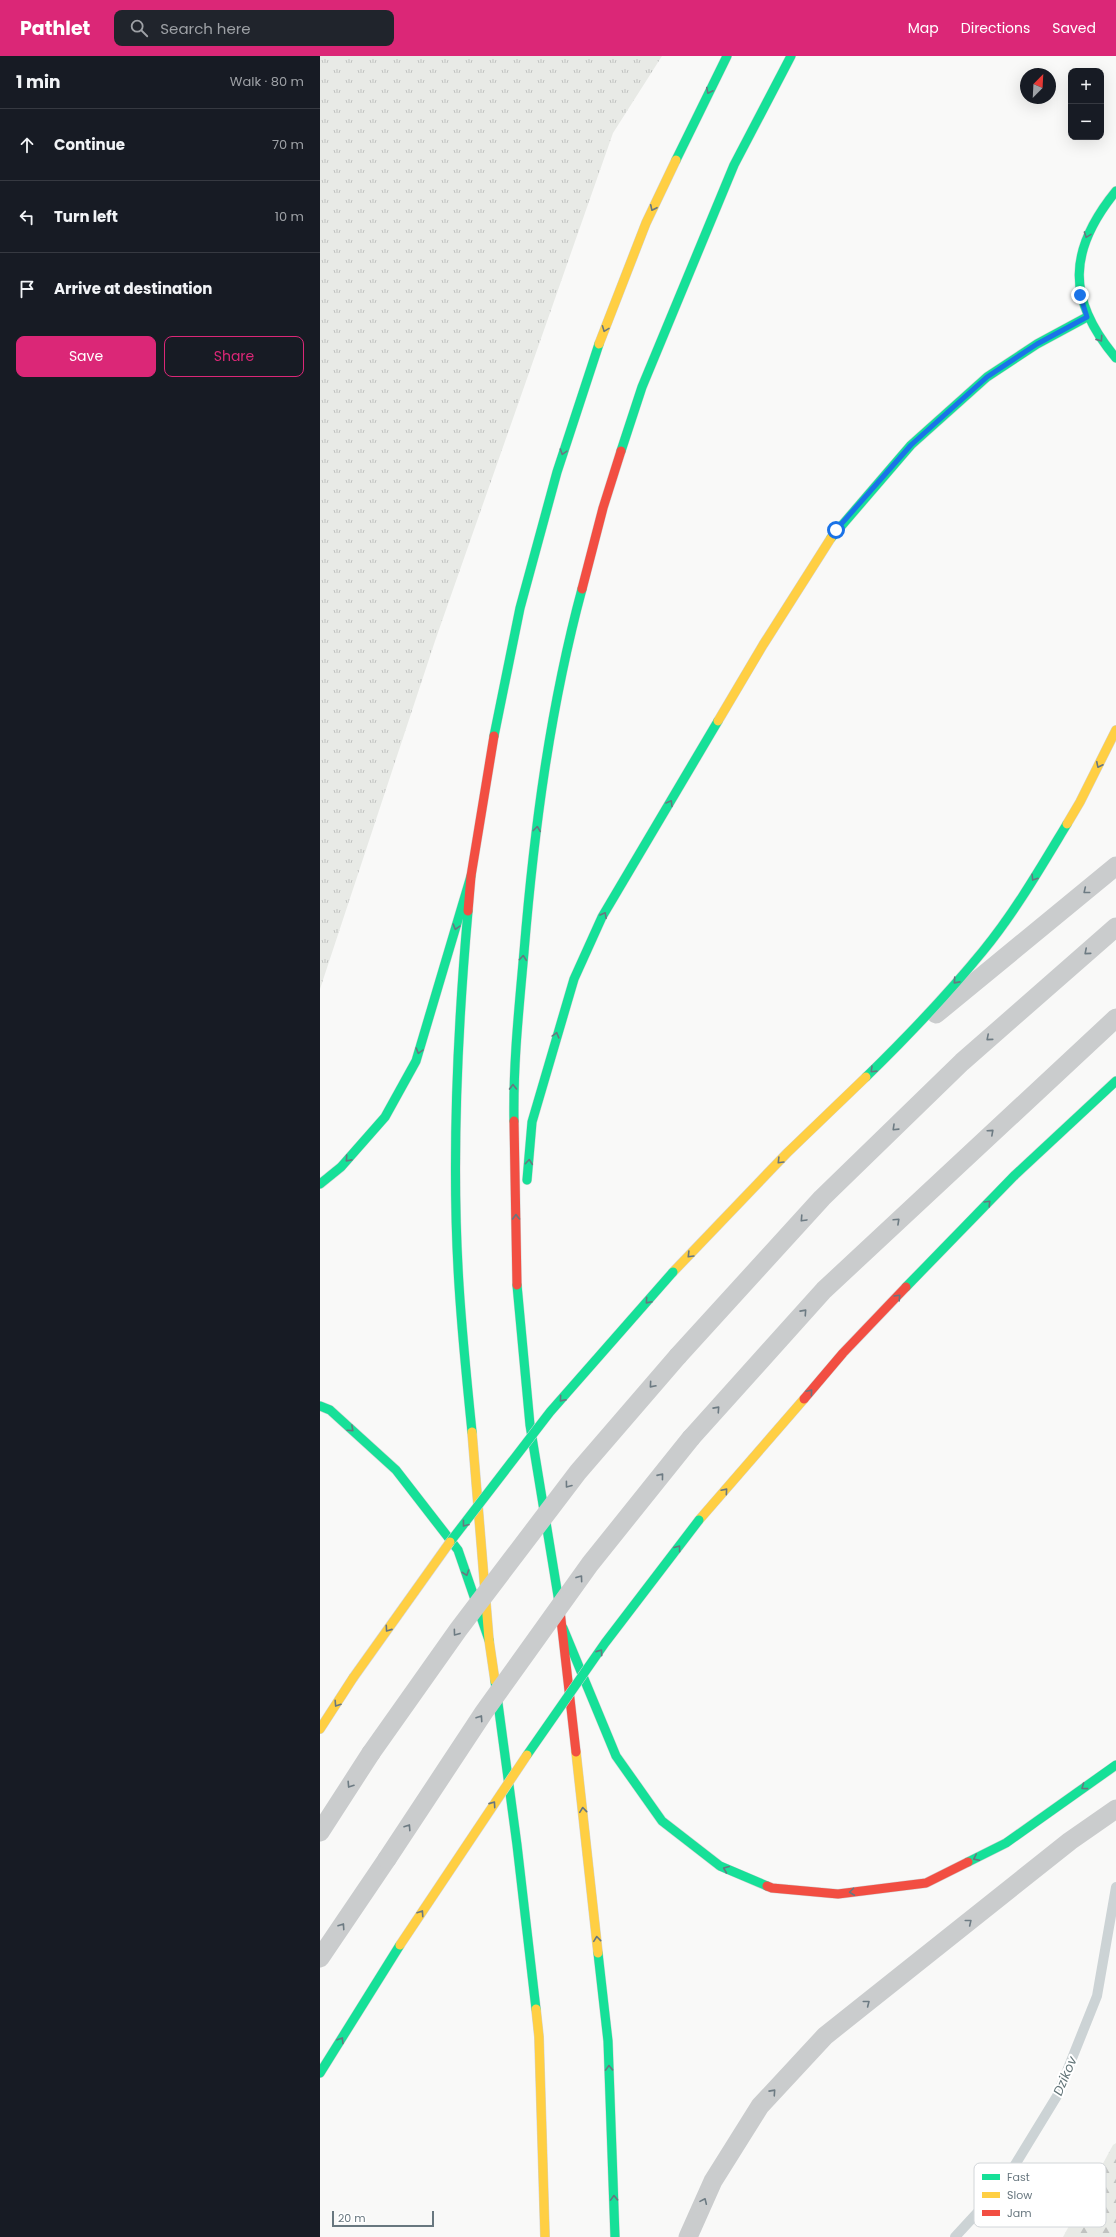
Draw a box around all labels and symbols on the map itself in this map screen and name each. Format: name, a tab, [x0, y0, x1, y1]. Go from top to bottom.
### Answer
north arrow	[1020, 68, 1056, 104]
one-way arrow	[706, 87, 714, 94]
one-way arrow	[650, 204, 658, 211]
one-way arrow	[1083, 231, 1091, 238]
route end	[1071, 286, 1089, 304]
one-way arrow	[601, 325, 609, 332]
one-way arrow	[1095, 335, 1103, 342]
one-way arrow	[560, 448, 568, 455]
route start	[827, 521, 845, 539]
one-way arrow	[1096, 761, 1104, 768]
one-way arrow	[665, 800, 672, 807]
one-way arrow	[532, 826, 541, 832]
one-way arrow	[1032, 874, 1039, 881]
one-way arrow	[1083, 887, 1090, 894]
one-way arrow	[599, 912, 607, 919]
one-way arrow	[452, 923, 461, 930]
one-way arrow	[1084, 948, 1091, 955]
one-way arrow	[519, 955, 528, 961]
one-way arrow	[953, 976, 961, 984]
one-way arrow	[551, 1032, 560, 1039]
one-way arrow	[986, 1034, 994, 1041]
one-way arrow	[415, 1048, 424, 1055]
one-way arrow	[870, 1065, 878, 1073]
one-way arrow	[509, 1084, 517, 1090]
one-way arrow	[892, 1123, 900, 1131]
one-way arrow	[987, 1130, 994, 1137]
one-way arrow	[346, 1154, 353, 1162]
one-way arrow	[777, 1156, 785, 1164]
one-way arrow	[524, 1159, 533, 1165]
one-way arrow	[983, 1200, 991, 1208]
one-way arrow	[511, 1214, 520, 1220]
one-way arrow	[800, 1215, 807, 1222]
one-way arrow	[892, 1218, 900, 1226]
one-way arrow	[687, 1250, 695, 1258]
one-way arrow	[893, 1294, 901, 1302]
one-way arrow	[645, 1297, 652, 1304]
one-way arrow	[799, 1309, 807, 1317]
one-way arrow	[650, 1381, 657, 1388]
one-way arrow	[805, 1389, 813, 1397]
one-way arrow	[559, 1394, 566, 1402]
one-way arrow	[713, 1406, 720, 1414]
one-way arrow	[346, 1424, 354, 1432]
one-way arrow	[656, 1473, 663, 1481]
one-way arrow	[566, 1480, 573, 1487]
one-way arrow	[720, 1488, 727, 1495]
one-way arrow	[462, 1519, 469, 1526]
one-way arrow	[673, 1545, 681, 1552]
one-way arrow	[461, 1569, 469, 1576]
one-way arrow	[575, 1575, 583, 1582]
one-way arrow	[386, 1624, 393, 1631]
one-way arrow	[453, 1629, 461, 1636]
one-way arrow	[595, 1649, 602, 1656]
one-way arrow	[335, 1699, 342, 1706]
one-way arrow	[475, 1715, 483, 1722]
one-way arrow	[347, 1781, 355, 1788]
one-way arrow	[1082, 1782, 1089, 1789]
one-way arrow	[488, 1802, 495, 1809]
one-way arrow	[579, 1806, 588, 1813]
one-way arrow	[404, 1824, 411, 1831]
one-way arrow	[972, 1853, 980, 1861]
one-way arrow	[723, 1866, 731, 1874]
one-way arrow	[849, 1887, 855, 1896]
one-way arrow	[417, 1910, 424, 1917]
one-way arrow	[964, 1919, 971, 1926]
one-way arrow	[337, 1923, 344, 1930]
one-way arrow	[593, 1936, 602, 1942]
one-way arrow	[862, 2000, 869, 2007]
one-way arrow	[336, 2037, 343, 2044]
water label: Dzikov	[1048, 2053, 1082, 2098]
one-way arrow	[605, 2065, 614, 2071]
one-way arrow	[769, 2089, 776, 2097]
legend	[974, 2163, 1106, 2227]
text: Fast	[1007, 2169, 1030, 2185]
text: Slow	[1007, 2187, 1032, 2203]
one-way arrow	[610, 2195, 618, 2201]
one-way arrow	[699, 2198, 707, 2206]
text: Jam	[1007, 2205, 1032, 2221]
scale bar	[332, 2209, 434, 2228]

